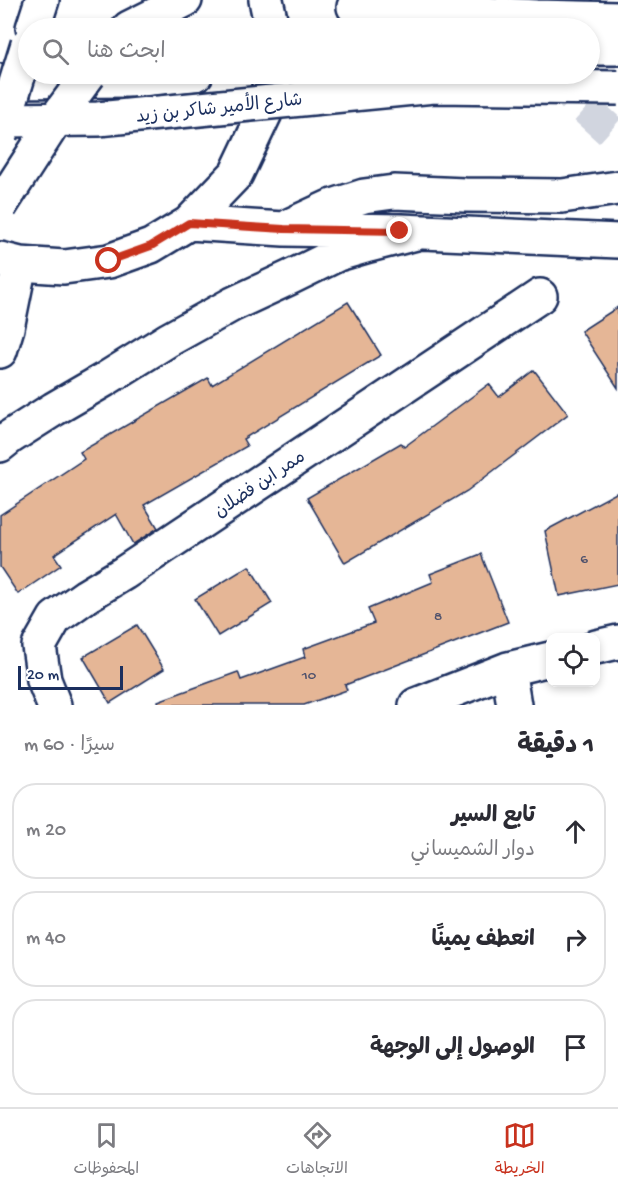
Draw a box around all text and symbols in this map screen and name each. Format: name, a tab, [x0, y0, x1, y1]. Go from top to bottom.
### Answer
search box	[18, 18, 600, 84]
icon: search	[39, 35, 72, 68]
text: ابحث هنا	[87, 40, 166, 66]
street label: شارع الأمير شاكر بن زيد	[135, 86, 304, 129]
route end	[386, 217, 412, 243]
route start	[95, 247, 121, 273]
street label: ممر ابن فضلان	[211, 447, 310, 523]
house number: 6	[580, 551, 588, 569]
house number: 8	[434, 608, 442, 626]
map controls	[546, 633, 600, 687]
button: locate	[546, 633, 600, 687]
scale bar	[18, 663, 123, 690]
text: 20 m	[27, 667, 59, 686]
house number: 10	[301, 667, 317, 685]
text: 1 دقيقة	[517, 732, 594, 763]
text: سيرًا · 60 m	[24, 735, 115, 758]
text: تابع السير	[451, 804, 535, 830]
icon: ahead	[559, 815, 592, 848]
text: 20 m	[26, 820, 66, 843]
text: دوار الشميساني	[410, 840, 535, 863]
icon: right	[559, 923, 592, 956]
text: 40 m	[26, 928, 66, 951]
text: انعطف يمينًا	[432, 928, 535, 954]
icon: arrive	[559, 1031, 592, 1064]
text: الوصول إلى الوجهة	[370, 1036, 535, 1062]
tab: المحفوظات	[73, 1119, 139, 1182]
tab: الاتجاهات	[286, 1119, 348, 1182]
tab: الخريطة	[495, 1119, 545, 1182]

